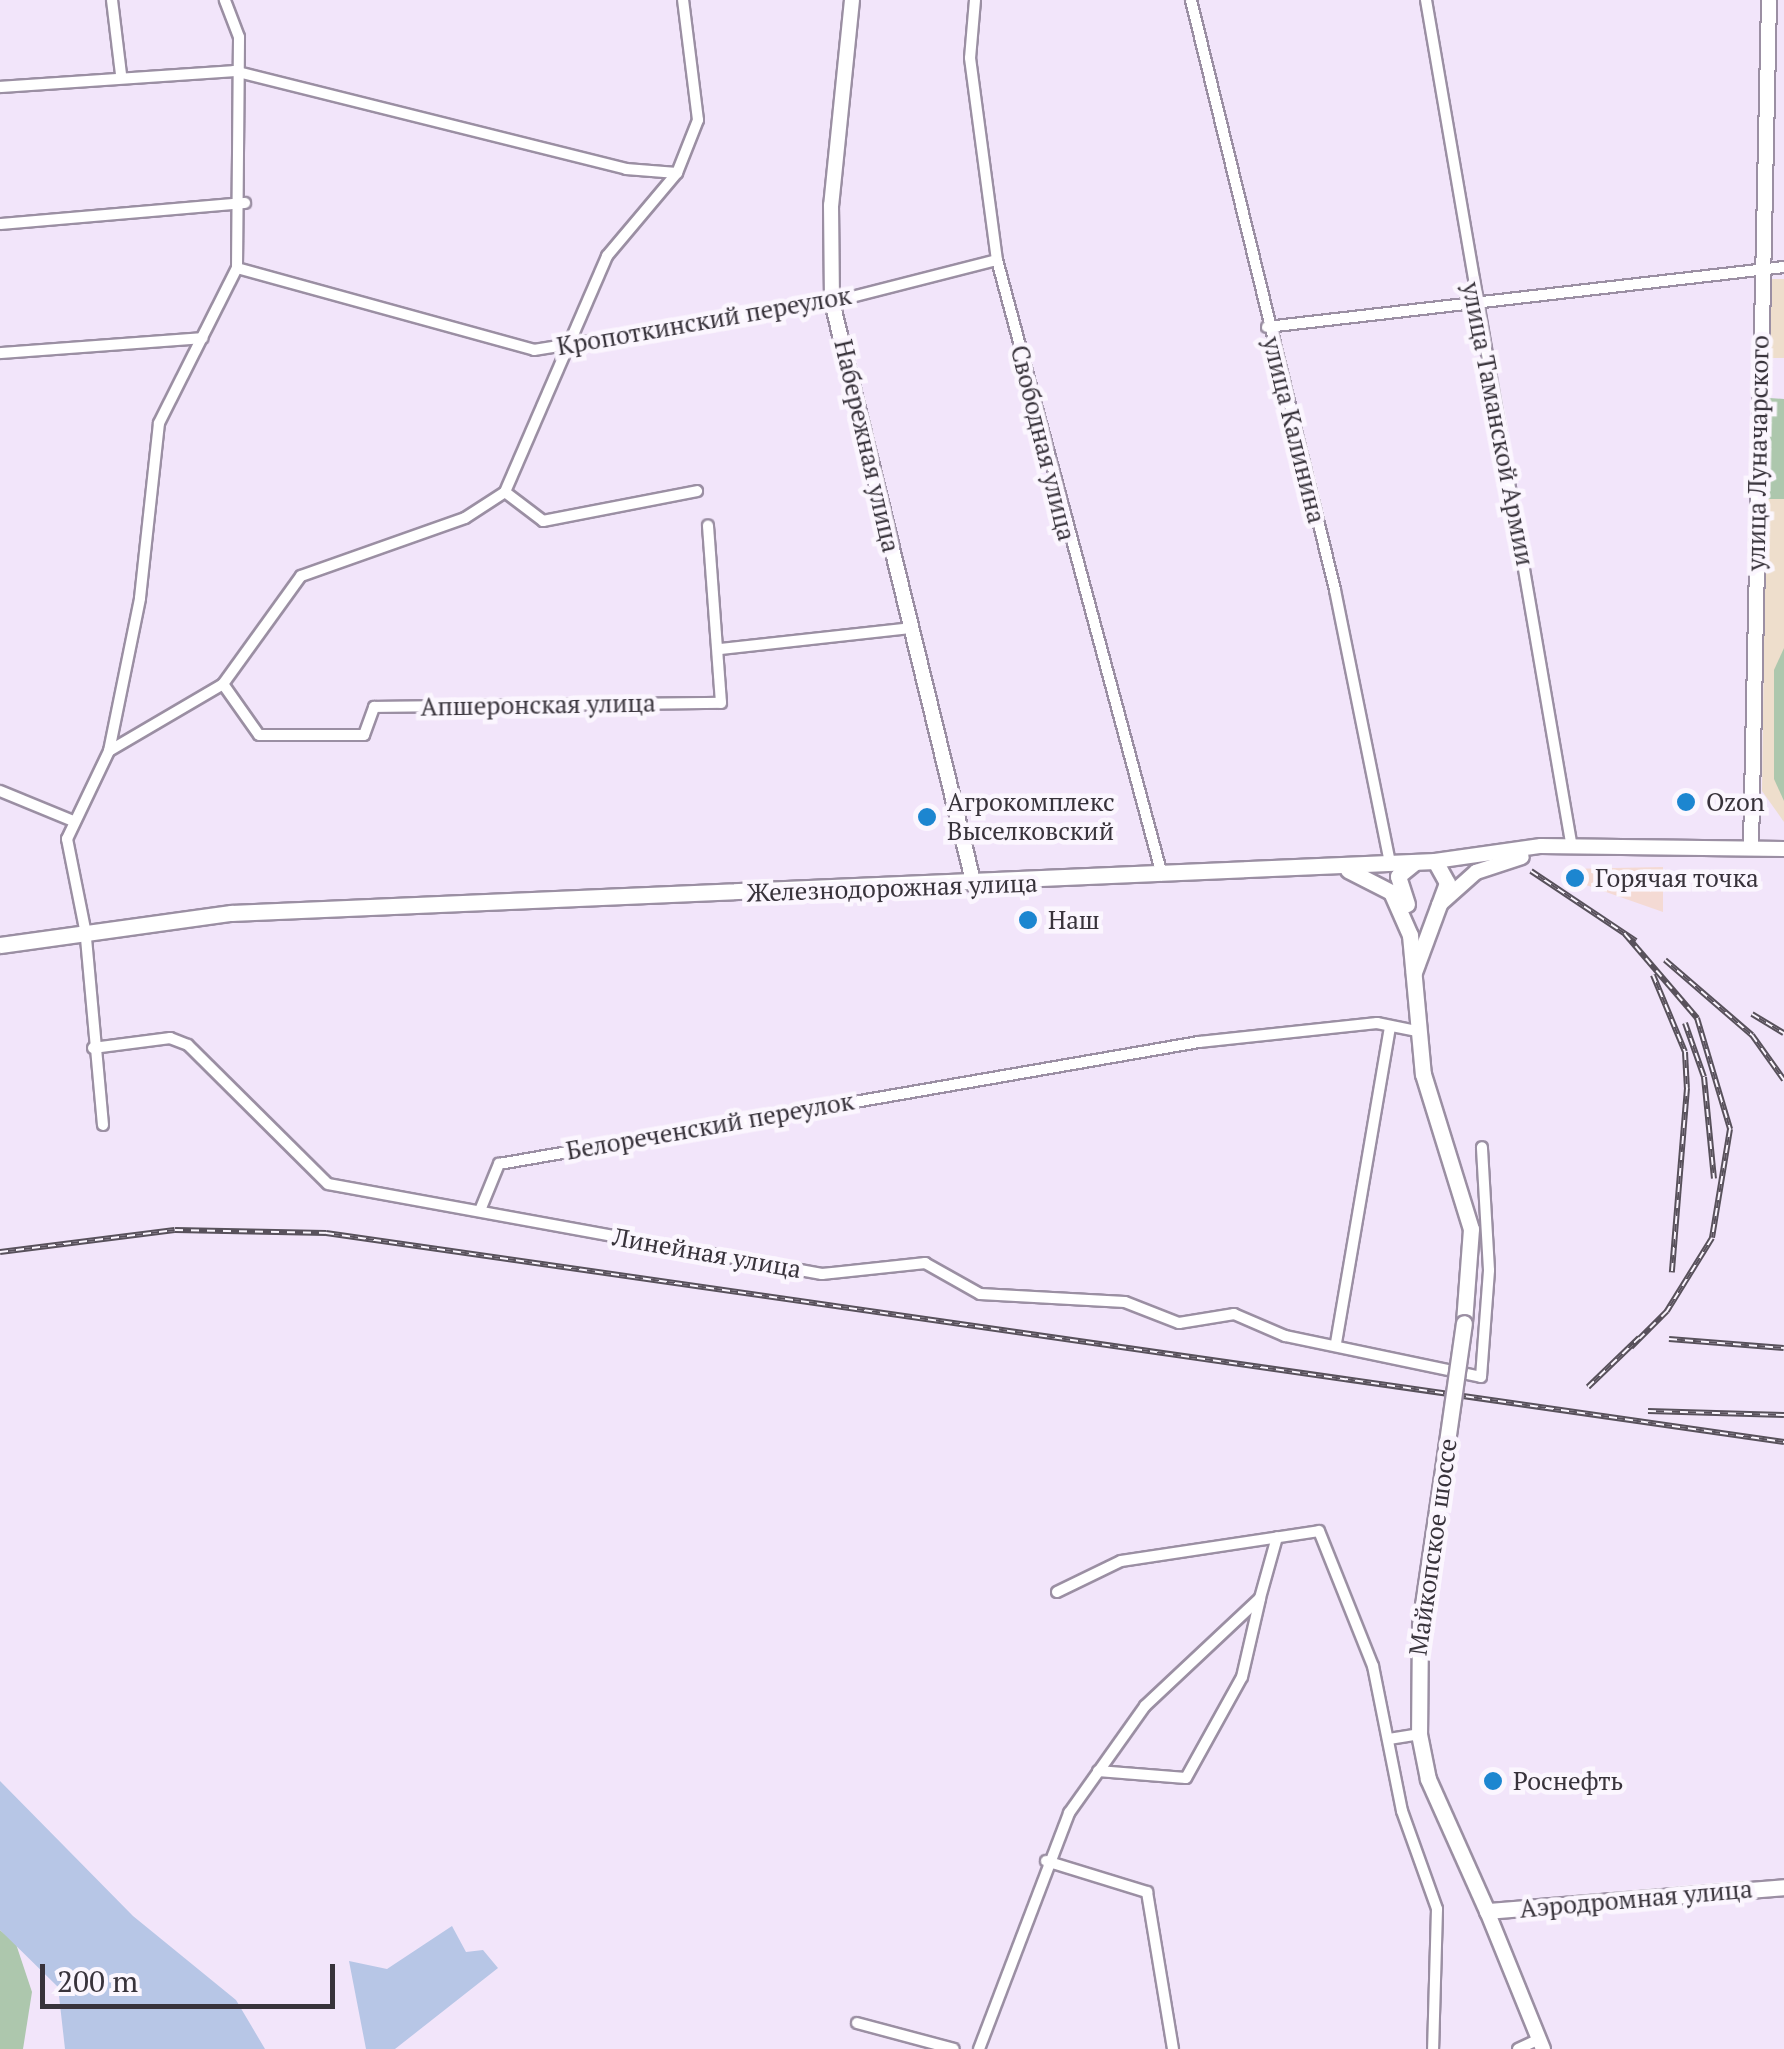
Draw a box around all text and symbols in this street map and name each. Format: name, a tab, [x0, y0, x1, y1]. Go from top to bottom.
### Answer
street label: улица Таманской Армии	[1456, 279, 1540, 569]
street label: Кропоткинский переулок	[555, 280, 853, 362]
street label: улица Калинина	[1256, 334, 1332, 526]
street label: улица Луначарского	[1741, 335, 1775, 571]
street label: Набережная улица	[828, 337, 906, 555]
street label: Свободная улица	[1004, 342, 1082, 544]
street label: Апшеронская улица	[420, 688, 656, 722]
place label: Ozon	[1706, 787, 1765, 817]
place label: Агрокомплекс Выселковский	[947, 788, 1115, 847]
marker: Ozon	[1675, 791, 1697, 813]
marker: Агрокомплекс Выселковский	[916, 806, 938, 828]
place label: Горячая точка	[1595, 863, 1759, 893]
marker: Горячая точка	[1564, 867, 1586, 889]
street label: Железнодорожная улица	[746, 868, 1038, 908]
place label: Наш	[1048, 905, 1100, 935]
marker: Наш	[1017, 909, 1039, 931]
street label: Белореченский переулок	[564, 1086, 856, 1166]
street label: Линейная улица	[610, 1222, 804, 1284]
street label: Майкопское шоссе	[1403, 1437, 1463, 1657]
place label: Роснефть	[1513, 1766, 1623, 1796]
marker: Роснефть	[1482, 1770, 1504, 1792]
street label: Аэродромная улица	[1518, 1874, 1754, 1924]
scale bar	[45, 1944, 340, 2006]
text: 200 m	[57, 1961, 138, 2001]

